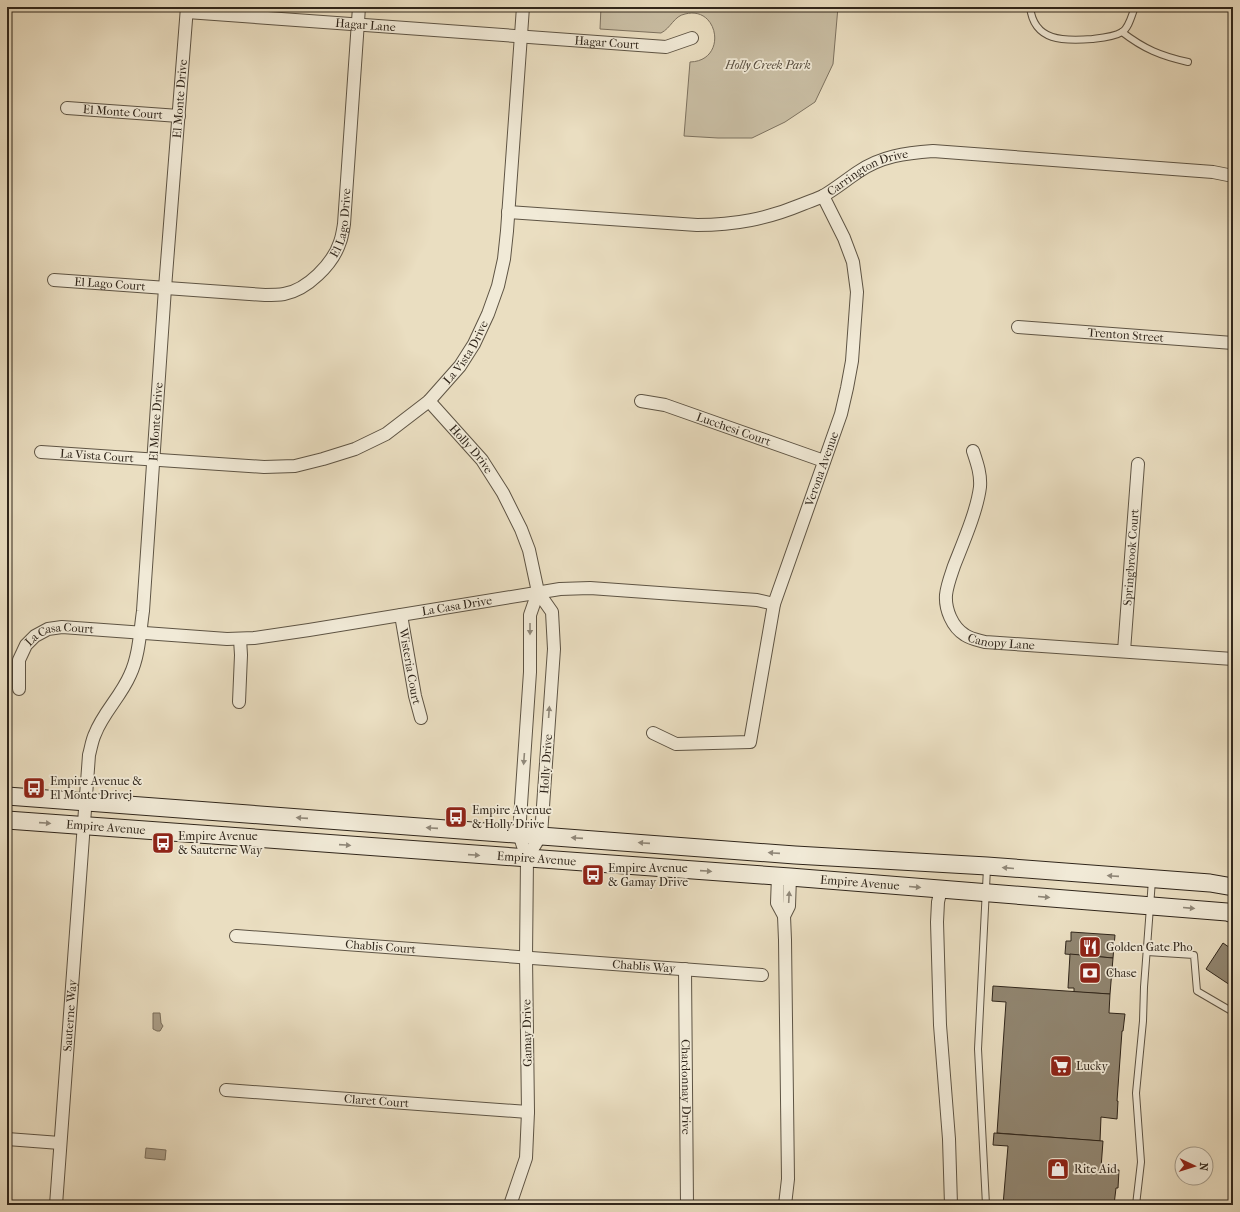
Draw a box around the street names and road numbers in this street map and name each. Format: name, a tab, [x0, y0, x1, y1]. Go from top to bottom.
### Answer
street label: Hagar Lane	[335, 16, 396, 34]
street label: Hagar Court	[574, 33, 641, 52]
street label: El Monte Drive	[170, 59, 190, 139]
street label: El Monte Court	[82, 102, 164, 122]
street label: Carrington Drive	[824, 147, 909, 199]
street label: El Lago Drive	[327, 188, 353, 260]
street label: El Lago Court	[74, 274, 147, 294]
street label: La Vista Drive	[440, 318, 491, 387]
street label: Trenton Street	[1087, 325, 1165, 345]
street label: El Monte Drive	[146, 382, 166, 462]
street label: Lucchesi Court	[694, 410, 773, 449]
street label: Holly Drive	[446, 422, 496, 476]
street label: Verona Avenue	[802, 430, 841, 509]
street label: La Vista Court	[60, 446, 135, 465]
street label: Springbrook Court	[1120, 508, 1142, 606]
street label: La Casa Drive	[421, 593, 493, 618]
street label: La Casa Court	[22, 620, 95, 649]
street label: Wisteria Court	[396, 626, 424, 707]
street label: Canopy Lane	[966, 630, 1035, 652]
street label: Holly Drive	[537, 734, 555, 794]
street label: Empire Avenue	[66, 817, 146, 837]
street label: Empire Avenue	[496, 849, 577, 868]
street label: Empire Avenue	[819, 872, 900, 893]
street label: Chablis Court	[345, 937, 417, 956]
street label: Chablis Way	[612, 957, 677, 976]
street label: Sauterne Way	[60, 979, 80, 1052]
street label: Gamay Drive	[519, 999, 535, 1067]
street label: Chardonnay Drive	[679, 1039, 693, 1135]
street label: Claret Court	[344, 1092, 410, 1110]

